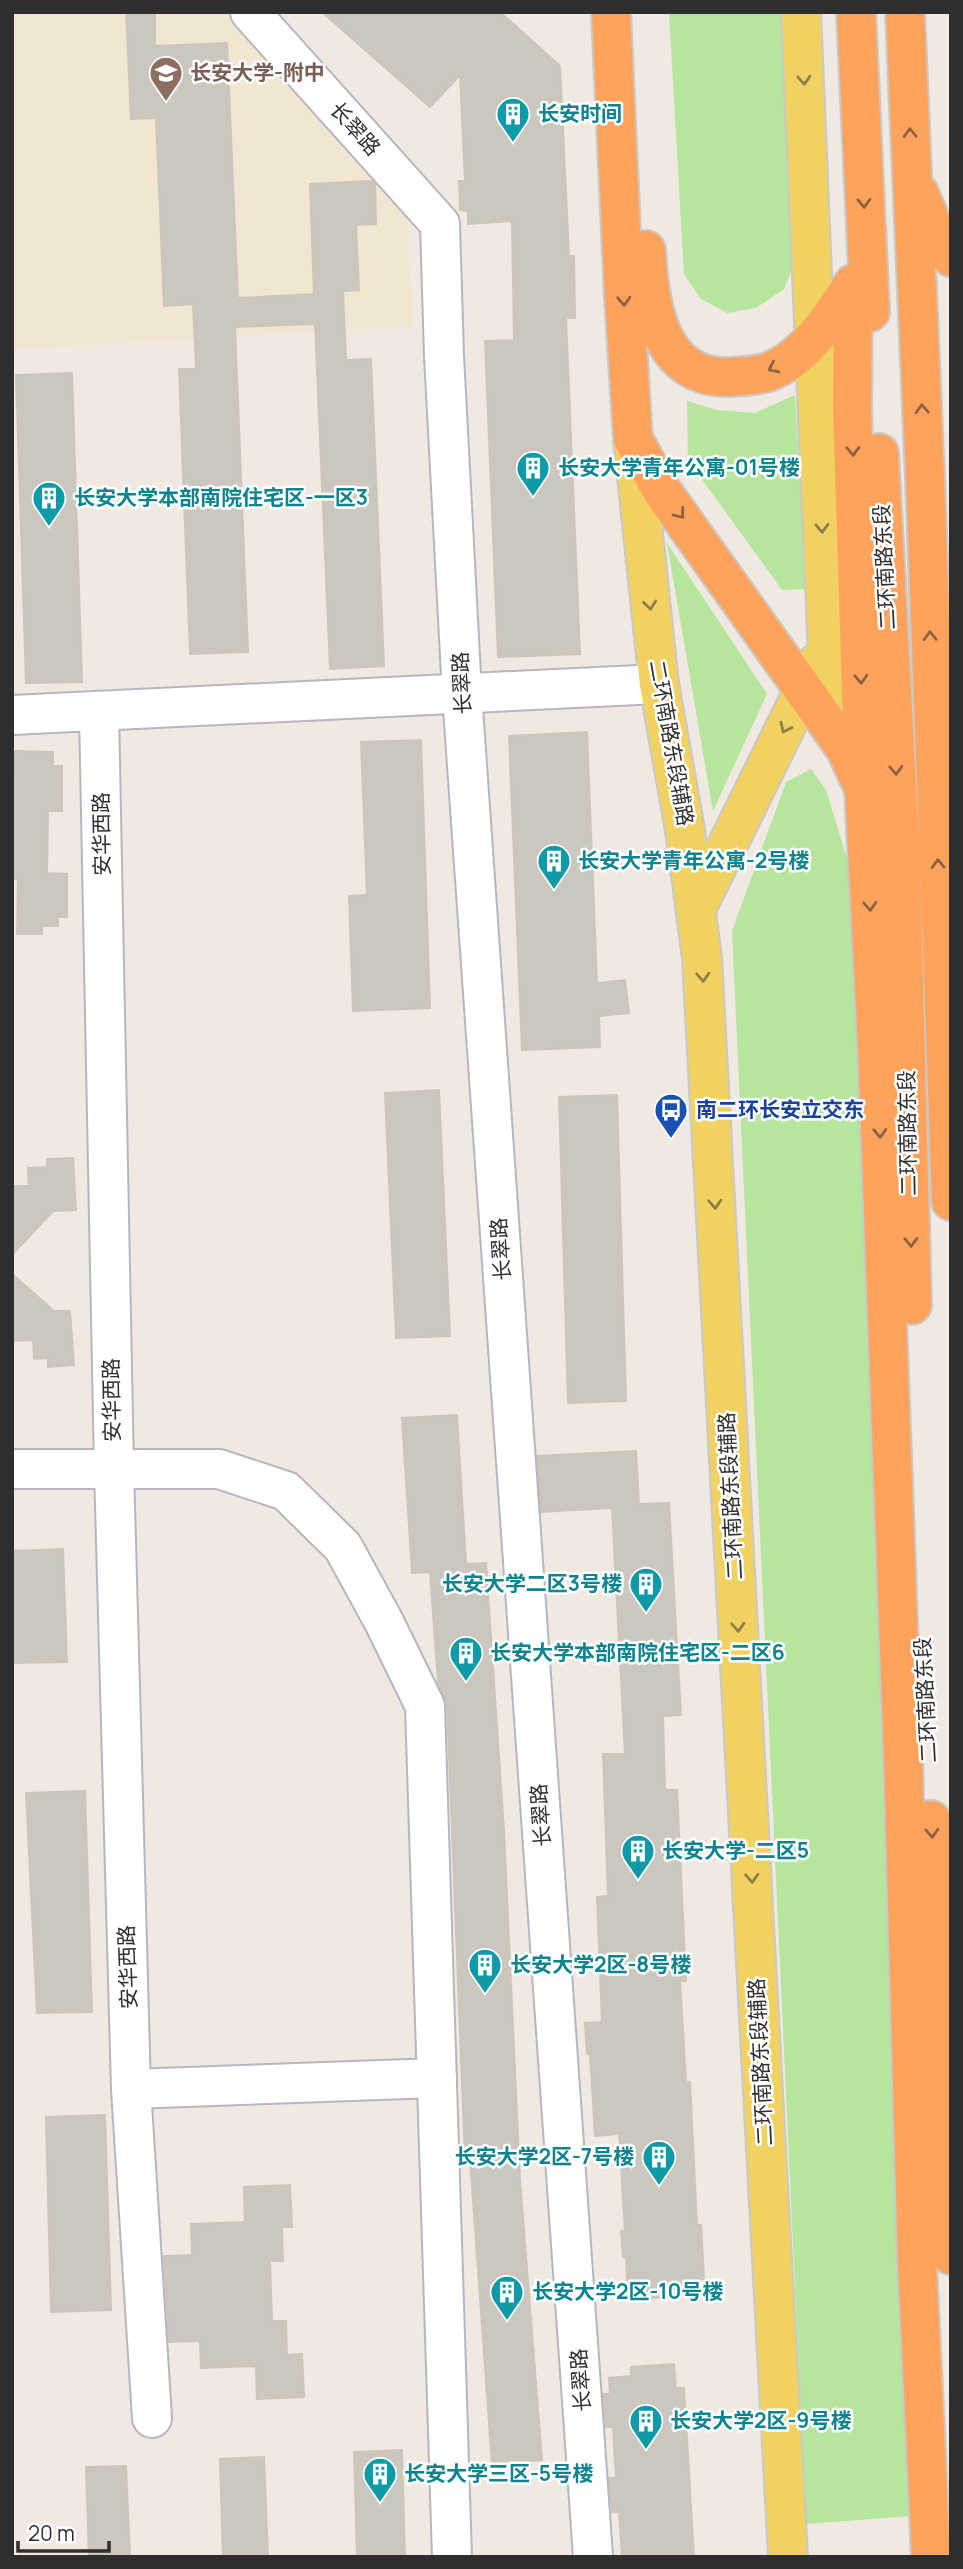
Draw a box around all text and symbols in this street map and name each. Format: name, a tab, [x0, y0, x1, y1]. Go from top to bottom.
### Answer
school or university icon: 长安大学-附中	[147, 54, 185, 103]
place label: 长安大学-附中	[190, 58, 325, 86]
one-way arrow	[797, 75, 812, 86]
building icon: 长安时间	[494, 95, 532, 144]
street label: 长翠路	[324, 96, 387, 161]
place label: 长安时间	[538, 99, 622, 127]
one-way arrow	[903, 127, 918, 138]
one-way arrow	[856, 198, 871, 209]
one-way arrow	[616, 295, 631, 306]
one-way arrow	[767, 360, 780, 373]
one-way arrow	[914, 403, 929, 414]
one-way arrow	[846, 446, 861, 457]
building icon: 长安大学青年公寓-01号楼	[514, 449, 552, 498]
place label: 长安大学青年公寓-01号楼	[558, 453, 800, 481]
building icon: 长安大学本部南院住宅区-一区3	[30, 479, 68, 528]
place label: 长安大学本部南院住宅区-一区3	[74, 483, 368, 511]
street label: 二环南路东段	[867, 503, 901, 631]
one-way arrow	[672, 507, 684, 519]
one-way arrow	[814, 523, 829, 534]
one-way arrow	[643, 599, 658, 610]
one-way arrow	[923, 631, 938, 642]
street label: 长翠路	[445, 651, 477, 715]
street label: 二环南路东段辅路	[644, 658, 700, 828]
one-way arrow	[853, 673, 868, 684]
one-way arrow	[779, 721, 793, 733]
one-way arrow	[888, 764, 903, 775]
street label: 安华西路	[86, 792, 116, 876]
building icon: 长安大学青年公寓-2号楼	[535, 842, 573, 891]
place label: 长安大学青年公寓-2号楼	[578, 846, 809, 874]
one-way arrow	[930, 858, 945, 869]
one-way arrow	[862, 901, 877, 912]
one-way arrow	[695, 972, 710, 983]
street label: 二环南路东段	[892, 1070, 922, 1196]
bus stop icon: 南二环长安立交东	[652, 1091, 690, 1140]
place label: 南二环长安立交东	[696, 1095, 864, 1123]
one-way arrow	[872, 1128, 887, 1139]
one-way arrow	[708, 1199, 723, 1210]
street label: 长翠路	[484, 1217, 516, 1281]
one-way arrow	[903, 1237, 918, 1248]
street label: 安华西路	[96, 1358, 126, 1442]
street label: 二环南路东段辅路	[712, 1411, 748, 1581]
building icon: 长安大学二区3号楼	[627, 1565, 665, 1614]
place label: 长安大学二区3号楼	[442, 1569, 622, 1597]
one-way arrow	[730, 1622, 745, 1633]
building icon: 长安大学本部南院住宅区-二区6	[447, 1634, 485, 1683]
street label: 二环南路东段	[908, 1636, 942, 1764]
place label: 长安大学本部南院住宅区-二区6	[490, 1638, 785, 1666]
street label: 长翠路	[524, 1783, 556, 1847]
one-way arrow	[924, 1828, 939, 1839]
building icon: 长安大学-二区5	[619, 1832, 657, 1881]
place label: 长安大学-二区5	[662, 1836, 809, 1864]
one-way arrow	[744, 1873, 759, 1884]
street label: 安华西路	[112, 1925, 142, 2009]
building icon: 长安大学2区-8号楼	[466, 1946, 504, 1995]
place label: 长安大学2区-8号楼	[510, 1950, 691, 1978]
street label: 二环南路东段辅路	[742, 1977, 778, 2147]
building icon: 长安大学2区-7号楼	[640, 2138, 678, 2187]
place label: 长安大学2区-7号楼	[454, 2142, 634, 2170]
building icon: 长安大学2区-10号楼	[488, 2273, 526, 2322]
place label: 长安大学2区-10号楼	[532, 2277, 723, 2305]
street label: 长翠路	[564, 2348, 596, 2412]
building icon: 长安大学2区-9号楼	[627, 2402, 665, 2451]
place label: 长安大学2区-9号楼	[670, 2406, 851, 2434]
building icon: 长安大学三区-5号楼	[361, 2455, 399, 2504]
place label: 长安大学三区-5号楼	[404, 2459, 593, 2487]
scale bar	[18, 2510, 108, 2554]
text: 20 m	[28, 2519, 75, 2547]

